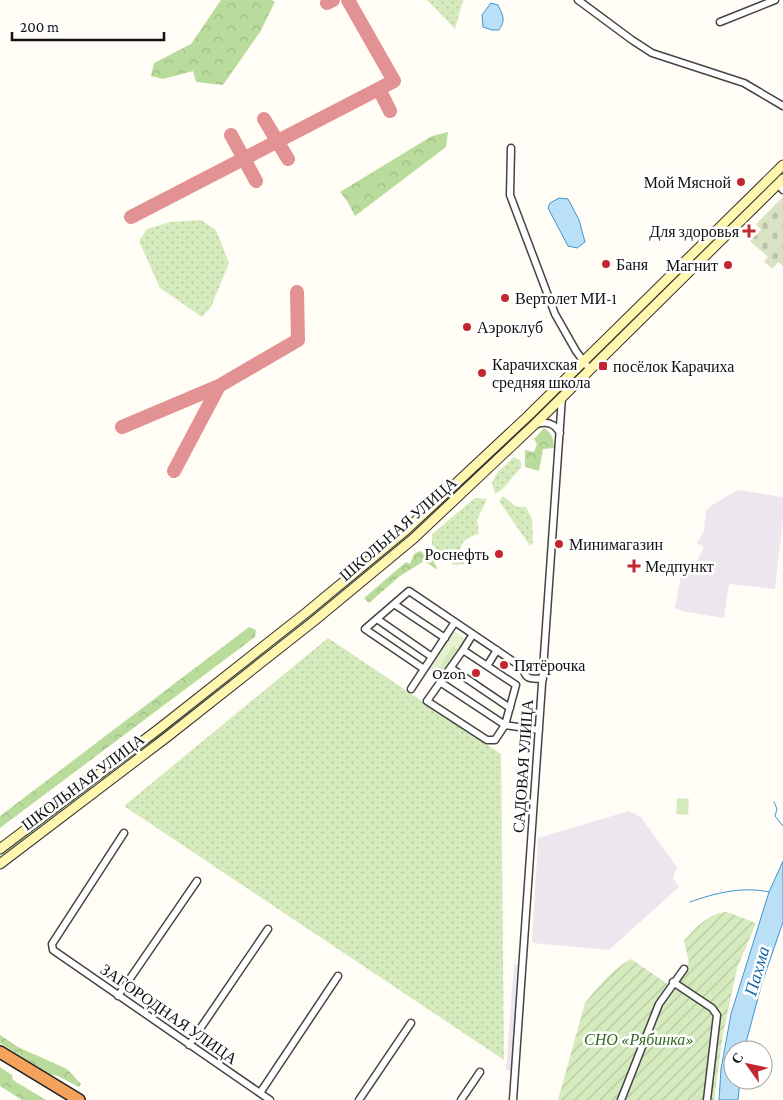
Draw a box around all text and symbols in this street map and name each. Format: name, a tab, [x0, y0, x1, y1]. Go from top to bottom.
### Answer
scale bar	[12, 10, 165, 42]
text: 200 m	[20, 19, 59, 35]
place label: Мой Мясной	[644, 174, 731, 191]
marker: Мой Мясной	[735, 176, 747, 188]
place label: Для здоровья	[649, 223, 740, 241]
marker: Для здоровья	[743, 225, 755, 237]
place label: Баня	[616, 256, 649, 273]
place label: Магнит	[666, 257, 718, 274]
marker: Баня	[600, 258, 612, 270]
marker: Магнит	[722, 259, 734, 271]
place label: Вертолет МИ-1	[515, 290, 617, 308]
marker: Вертолет МИ-1	[499, 292, 511, 304]
place label: Аэроклуб	[477, 319, 543, 337]
marker: Аэроклуб	[461, 321, 473, 333]
place label: Карачихская средняя школа	[492, 356, 591, 392]
place label: посёлок Карачиха	[613, 358, 734, 376]
marker: посёлок Карачиха	[597, 360, 609, 372]
marker: Карачихская средняя школа	[476, 367, 488, 379]
street label: ШКОЛЬНАЯ УЛИЦА	[336, 473, 461, 585]
place label: Минимагазин	[569, 536, 664, 553]
marker: Минимагазин	[553, 538, 565, 550]
place label: Роснефть	[424, 546, 489, 564]
marker: Роснефть	[493, 548, 505, 560]
place label: Медпункт	[645, 558, 714, 576]
marker: Медпункт	[627, 559, 641, 573]
place label: Пятёрочка	[514, 657, 585, 675]
marker: Пятёрочка	[498, 659, 510, 671]
place label: Ozon	[432, 665, 466, 682]
marker: Ozon	[470, 667, 482, 679]
street label: САДОВАЯ УЛИЦА	[510, 698, 537, 833]
street label: ШКОЛЬНАЯ УЛИЦА	[18, 730, 149, 834]
water label: Пахма	[740, 944, 774, 999]
street label: ЗАГОРОДНАЯ УЛИЦА	[97, 960, 241, 1069]
park label: СНО «Рябинка»	[584, 1031, 694, 1048]
north arrow	[723, 1040, 773, 1090]
text: С	[728, 1049, 747, 1067]

